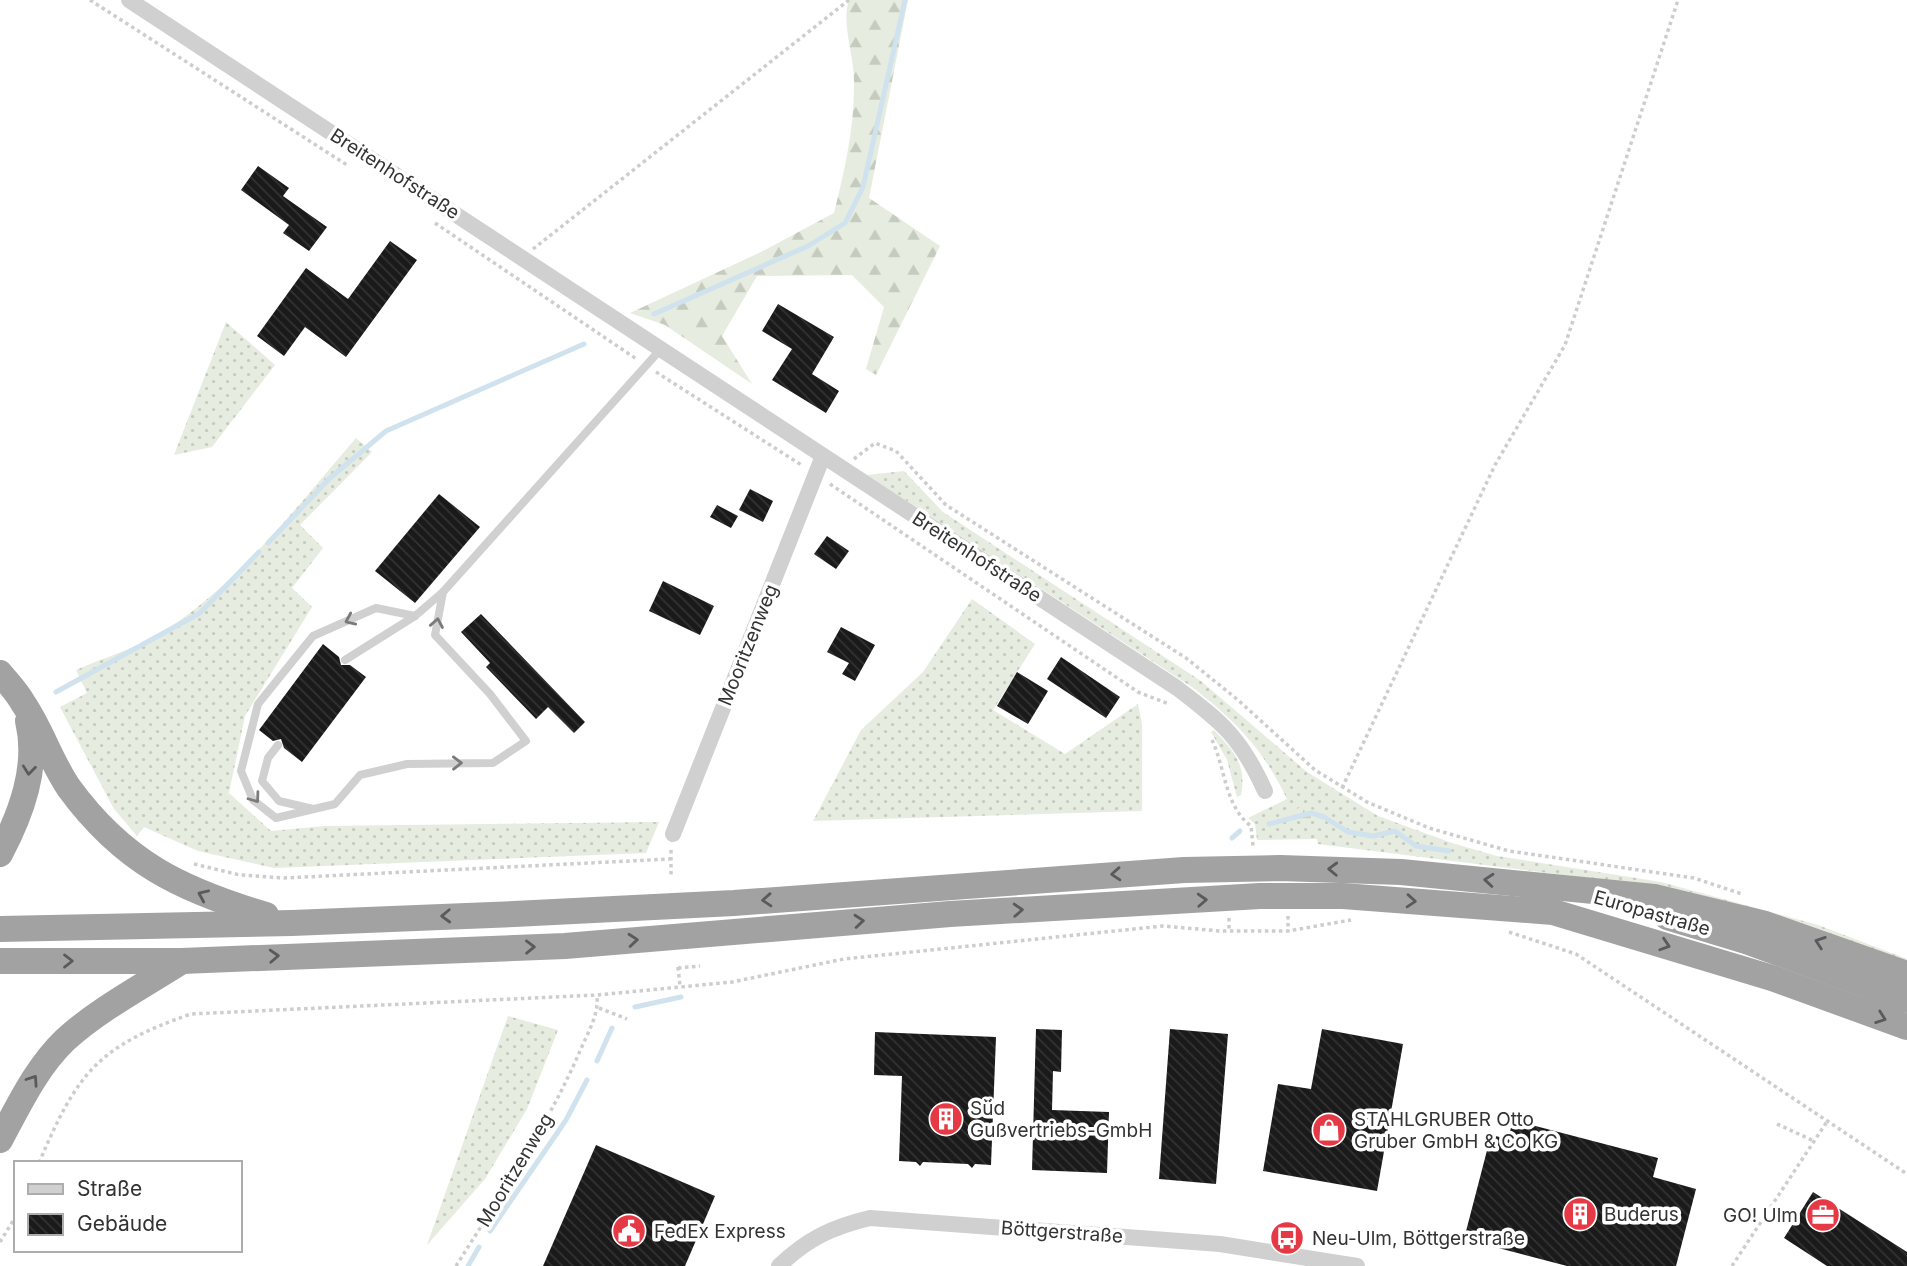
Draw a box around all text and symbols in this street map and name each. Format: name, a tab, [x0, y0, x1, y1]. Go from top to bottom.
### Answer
street label: Breitenhofstraße	[326, 124, 464, 224]
street label: Breitenhofstraße	[908, 507, 1046, 607]
street label: Mooritzenweg	[713, 581, 783, 709]
one-way arrow	[345, 611, 357, 625]
one-way arrow	[429, 617, 444, 629]
one-way arrow	[452, 755, 462, 771]
one-way arrow	[22, 764, 37, 775]
one-way arrow	[247, 790, 259, 802]
one-way arrow	[1327, 862, 1338, 877]
one-way arrow	[1110, 867, 1121, 882]
one-way arrow	[1484, 873, 1495, 888]
street label: Europastraße	[1591, 885, 1713, 941]
one-way arrow	[198, 889, 210, 903]
one-way arrow	[761, 892, 772, 907]
one-way arrow	[1197, 892, 1208, 907]
one-way arrow	[1406, 893, 1417, 908]
one-way arrow	[1013, 903, 1024, 918]
one-way arrow	[440, 909, 451, 924]
one-way arrow	[854, 914, 865, 929]
one-way arrow	[627, 933, 638, 948]
one-way arrow	[1659, 936, 1671, 951]
one-way arrow	[1814, 936, 1826, 950]
one-way arrow	[525, 939, 536, 954]
one-way arrow	[269, 949, 280, 964]
one-way arrow	[63, 953, 74, 969]
one-way arrow	[1874, 1009, 1886, 1023]
one-way arrow	[25, 1075, 38, 1088]
place label: Süd Gußvertriebs-GmbH	[970, 1097, 1152, 1142]
building icon: Süd Gußvertriebs-GmbH	[927, 1100, 965, 1138]
place label: STAHLGRUBER Otto Gruber GmbH & Co KG	[1354, 1108, 1558, 1153]
street label: Mooritzenweg	[472, 1109, 558, 1231]
shop icon: STAHLGRUBER Otto Gruber GmbH & Co KG	[1310, 1111, 1348, 1149]
legend	[14, 1161, 242, 1252]
text: Straße	[77, 1176, 142, 1201]
building icon: Buderus	[1561, 1195, 1599, 1233]
office icon: GO! Ulm	[1804, 1196, 1842, 1234]
place label: Buderus	[1604, 1203, 1679, 1226]
place label: GO! Ulm	[1723, 1204, 1798, 1227]
text: Gebäude	[77, 1211, 167, 1236]
public building icon: FedEx Express	[610, 1212, 648, 1250]
street label: Böttgerstraße	[1000, 1216, 1124, 1248]
bus stop icon: Neu-Ulm, Böttgerstraße	[1268, 1219, 1306, 1257]
place label: FedEx Express	[654, 1220, 786, 1243]
place label: Neu-Ulm, Böttgerstraße	[1312, 1227, 1525, 1250]

